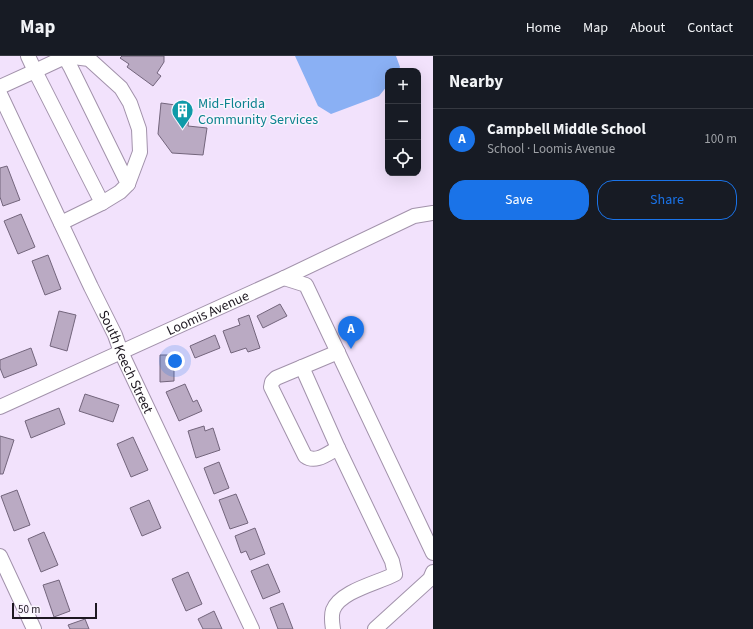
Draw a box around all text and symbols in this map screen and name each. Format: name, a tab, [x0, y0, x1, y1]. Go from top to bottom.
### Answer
text: Map	[20, 14, 55, 41]
text: Home	[526, 18, 561, 38]
text: Map	[583, 18, 608, 38]
text: About	[630, 18, 665, 38]
text: Contact	[687, 18, 733, 38]
map controls	[385, 68, 421, 176]
button: +	[385, 68, 421, 104]
text: Nearby	[449, 70, 503, 94]
place label: Mid-Florida Community Services	[198, 94, 318, 130]
building icon: Mid-Florida Community Services	[169, 98, 195, 131]
button: −	[385, 104, 421, 140]
text: Campbell Middle School	[487, 119, 646, 140]
text: A	[458, 130, 466, 148]
text: 100 m	[704, 130, 737, 148]
button: locate	[385, 140, 421, 176]
text: School · Loomis Avenue	[487, 140, 615, 158]
button: Save	[449, 180, 589, 220]
button: Share	[597, 180, 737, 220]
street label: Loomis Avenue	[163, 286, 253, 341]
street label: South Keech Street	[93, 307, 158, 417]
pin: A	[338, 316, 364, 349]
your location	[165, 351, 185, 371]
scale bar	[12, 601, 97, 620]
text: 50 m	[18, 602, 40, 617]

